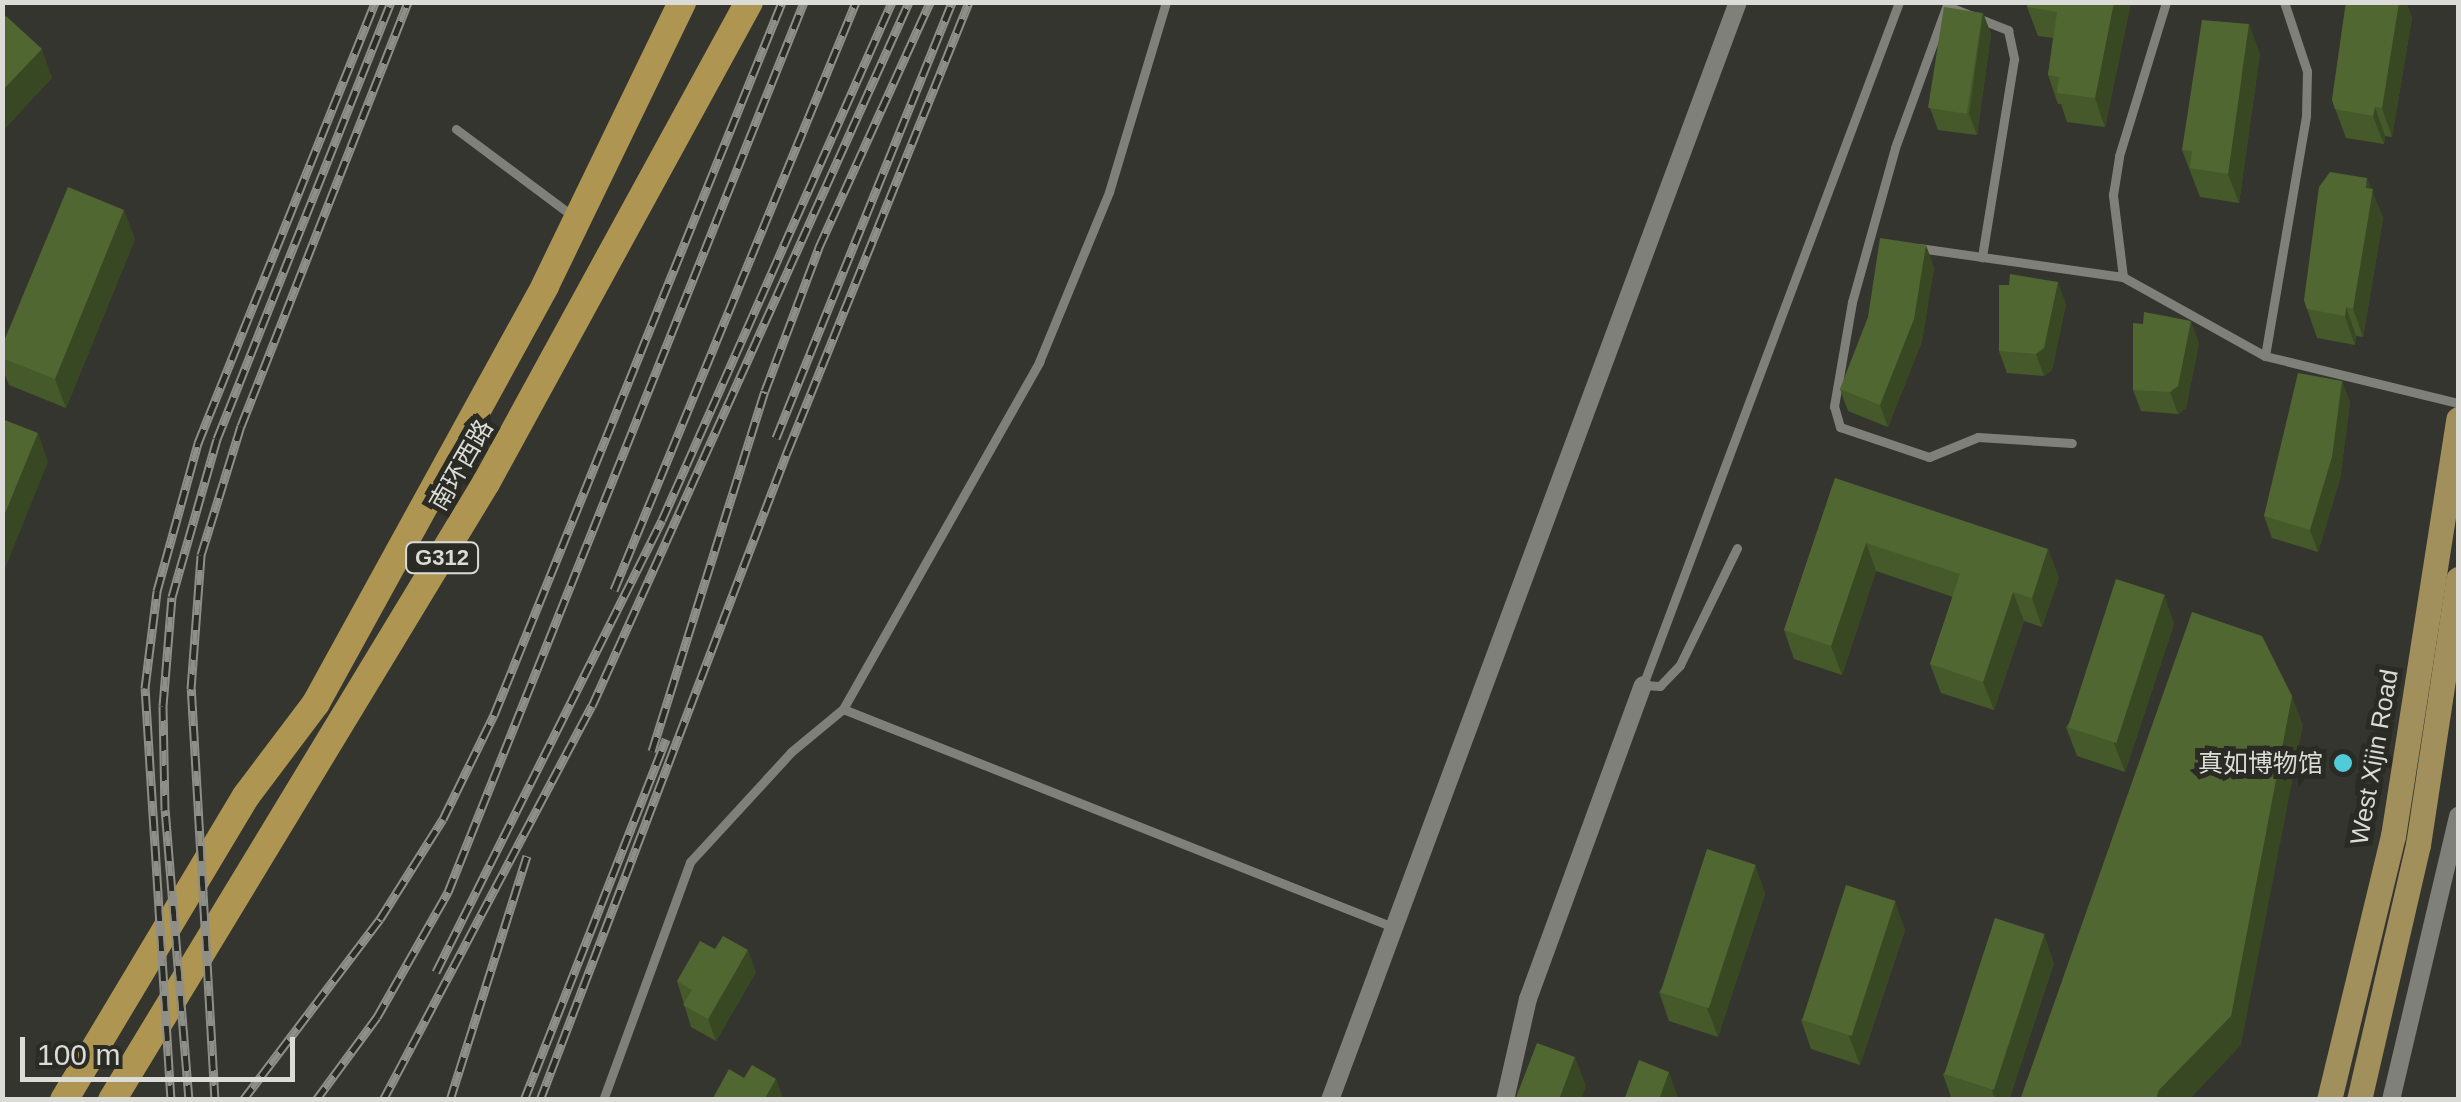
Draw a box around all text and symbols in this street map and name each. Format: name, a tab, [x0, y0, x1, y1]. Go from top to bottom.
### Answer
street label: 南环西路	[423, 414, 499, 516]
road number: G312	[404, 541, 480, 575]
street label: West Xijin Road	[2344, 667, 2404, 847]
place label: 真如博物馆	[2198, 748, 2323, 778]
marker: 真如博物馆	[2332, 752, 2354, 774]
scale bar	[25, 1017, 300, 1079]
text: 100 m	[37, 1038, 120, 1071]

